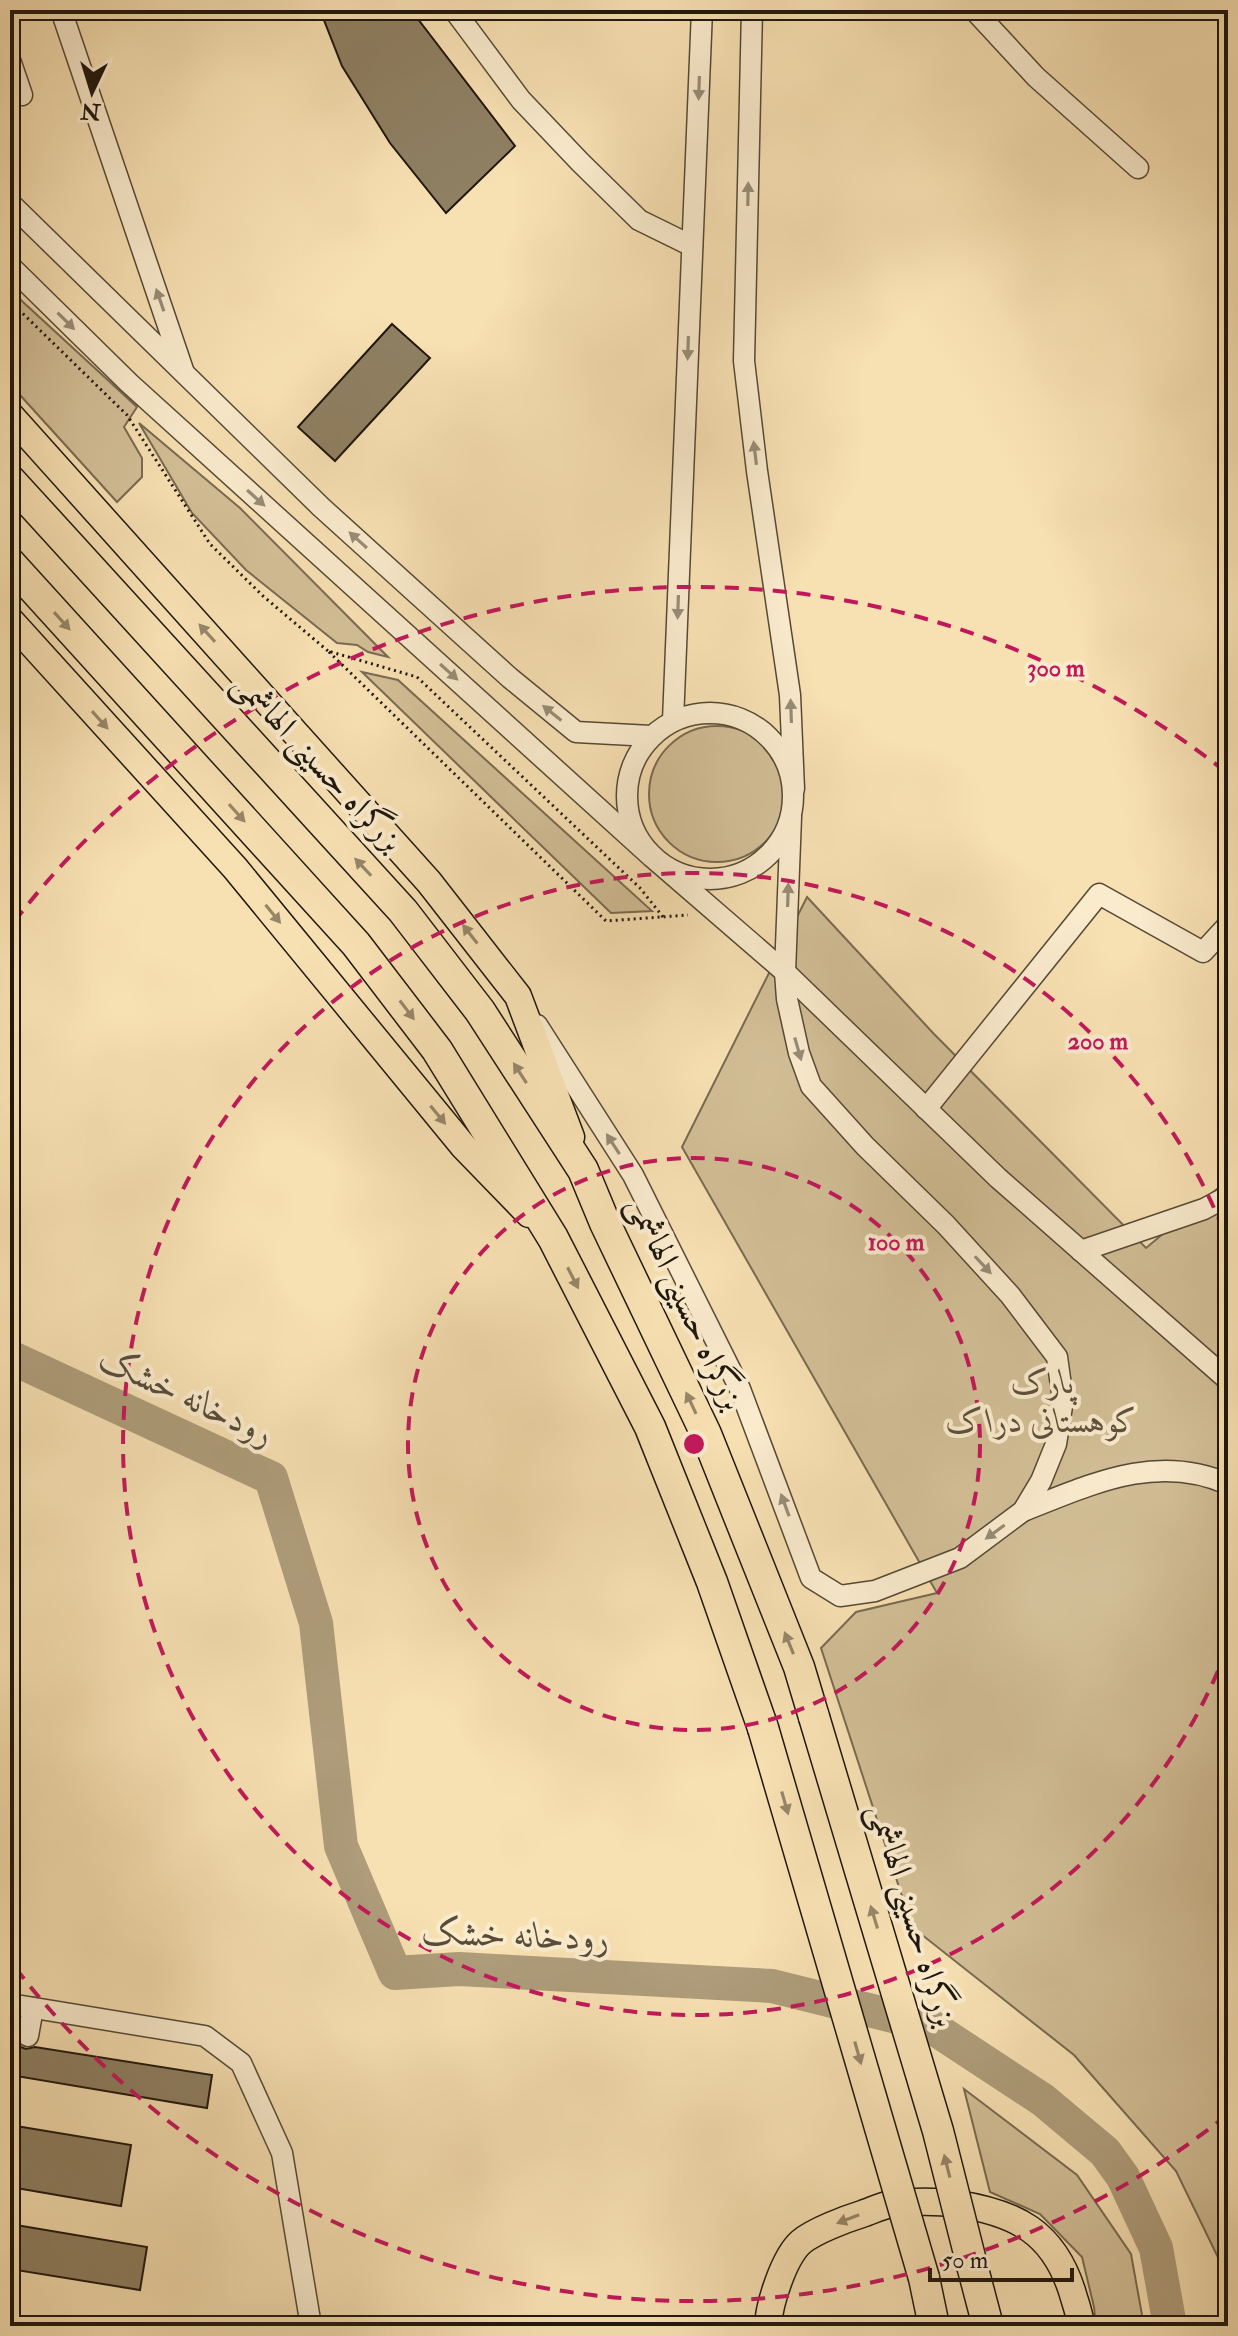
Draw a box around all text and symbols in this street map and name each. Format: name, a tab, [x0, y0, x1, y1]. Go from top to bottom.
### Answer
north arrow	[52, 52, 132, 132]
one-way arrow	[692, 76, 705, 101]
text: N	[80, 96, 102, 126]
one-way arrow	[742, 181, 754, 206]
one-way arrow	[153, 288, 165, 312]
one-way arrow	[56, 311, 75, 330]
one-way arrow	[682, 336, 695, 361]
one-way arrow	[748, 440, 761, 465]
one-way arrow	[246, 489, 266, 507]
one-way arrow	[348, 532, 368, 549]
one-way arrow	[671, 595, 684, 621]
one-way arrow	[53, 611, 71, 630]
one-way arrow	[199, 624, 217, 643]
text: 300 m	[1027, 653, 1085, 684]
street label: بزرگراه حسینی الهاشمی	[222, 661, 414, 863]
one-way arrow	[439, 663, 458, 681]
one-way arrow	[784, 698, 797, 723]
one-way arrow	[542, 705, 562, 722]
one-way arrow	[91, 709, 108, 729]
one-way arrow	[228, 803, 246, 822]
one-way arrow	[354, 857, 372, 876]
one-way arrow	[782, 882, 795, 907]
one-way arrow	[264, 903, 281, 923]
one-way arrow	[463, 924, 479, 944]
one-way arrow	[398, 1000, 414, 1020]
text: 200 m	[1068, 1026, 1129, 1057]
one-way arrow	[792, 1037, 805, 1061]
one-way arrow	[513, 1062, 528, 1084]
one-way arrow	[429, 1105, 446, 1125]
one-way arrow	[606, 1133, 621, 1155]
street label: بزرگراه حسینی الهاشمی	[616, 1188, 756, 1418]
text: 100 m	[868, 1227, 925, 1258]
one-way arrow	[974, 1256, 992, 1275]
one-way arrow	[567, 1267, 580, 1290]
water label: رودخانه خشک	[92, 1336, 282, 1456]
park label: پارک کوهستانی دراک	[946, 1361, 1140, 1443]
one-way arrow	[684, 1391, 698, 1414]
centre of rings	[680, 1430, 708, 1458]
one-way arrow	[778, 1493, 790, 1517]
one-way arrow	[985, 1523, 1005, 1539]
one-way arrow	[782, 1631, 795, 1655]
one-way arrow	[779, 1792, 792, 1816]
street label: بزرگراه حسینی الهاشمی	[857, 1797, 969, 2033]
one-way arrow	[867, 1905, 880, 1929]
water label: رودخانه خشک	[421, 1909, 611, 1961]
one-way arrow	[852, 2041, 865, 2065]
one-way arrow	[941, 2154, 953, 2179]
one-way arrow	[836, 2213, 860, 2226]
scale bar	[930, 2232, 1072, 2282]
text: 50 m	[942, 2245, 989, 2276]

